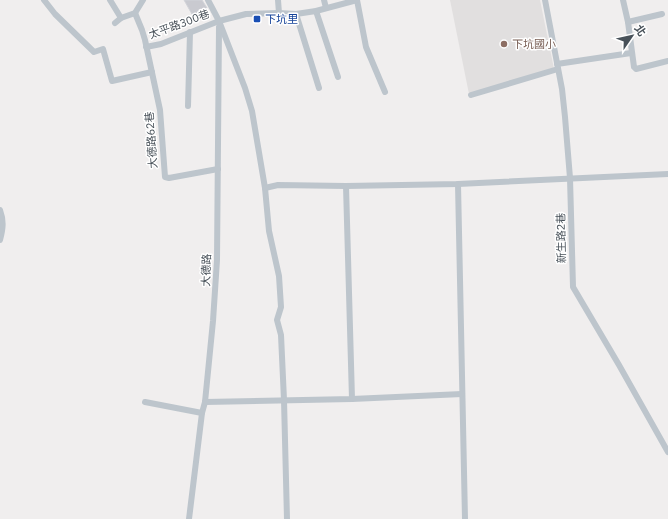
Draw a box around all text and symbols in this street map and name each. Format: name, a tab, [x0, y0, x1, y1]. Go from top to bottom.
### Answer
street label: 太平路300巷	[147, 7, 211, 41]
place label: 下坑里	[265, 12, 298, 26]
marker: 下坑里	[252, 14, 262, 24]
north arrow	[612, 16, 652, 56]
text: 北	[631, 22, 649, 39]
place label: 下坑國小	[512, 37, 556, 51]
marker: 下坑國小	[499, 39, 509, 49]
street label: 大德路62巷	[142, 111, 160, 169]
street label: 新生路2巷	[554, 213, 568, 263]
street label: 大德路	[198, 253, 214, 287]

